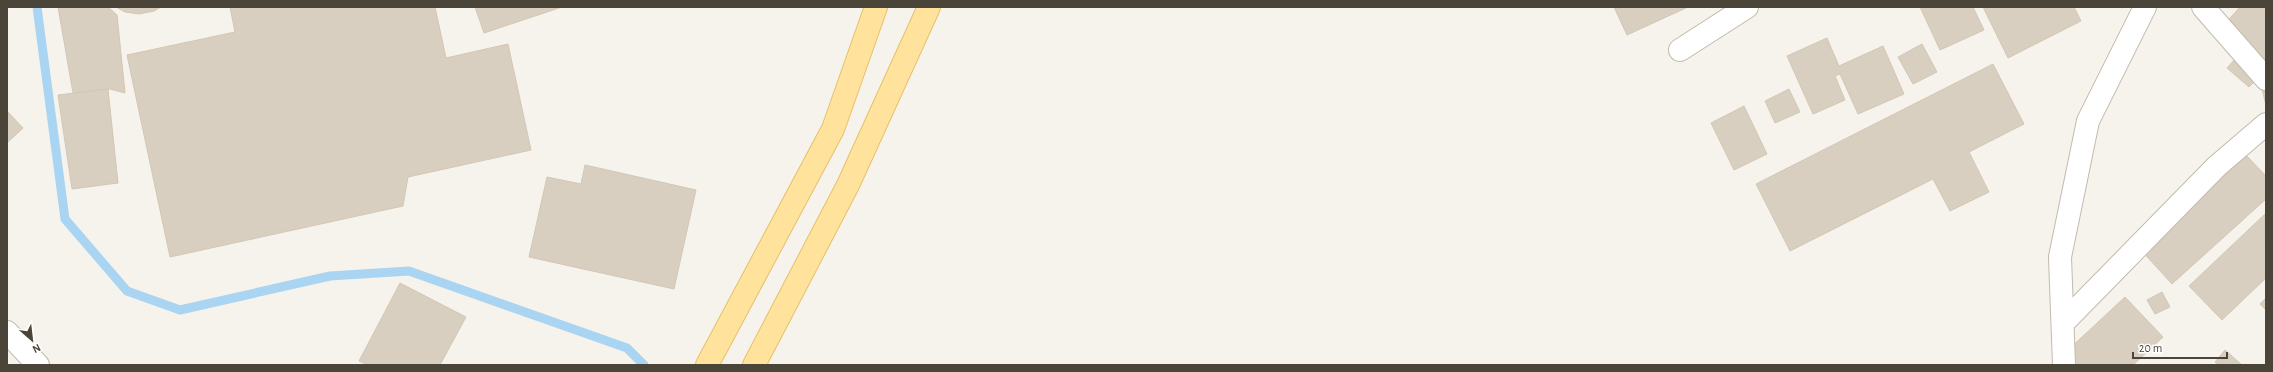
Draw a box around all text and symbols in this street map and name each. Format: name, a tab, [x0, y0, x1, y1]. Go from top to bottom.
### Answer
north arrow	[12, 320, 52, 360]
scale bar	[2133, 334, 2227, 360]
text: N	[30, 342, 42, 355]
text: 20 m	[2139, 342, 2162, 354]

